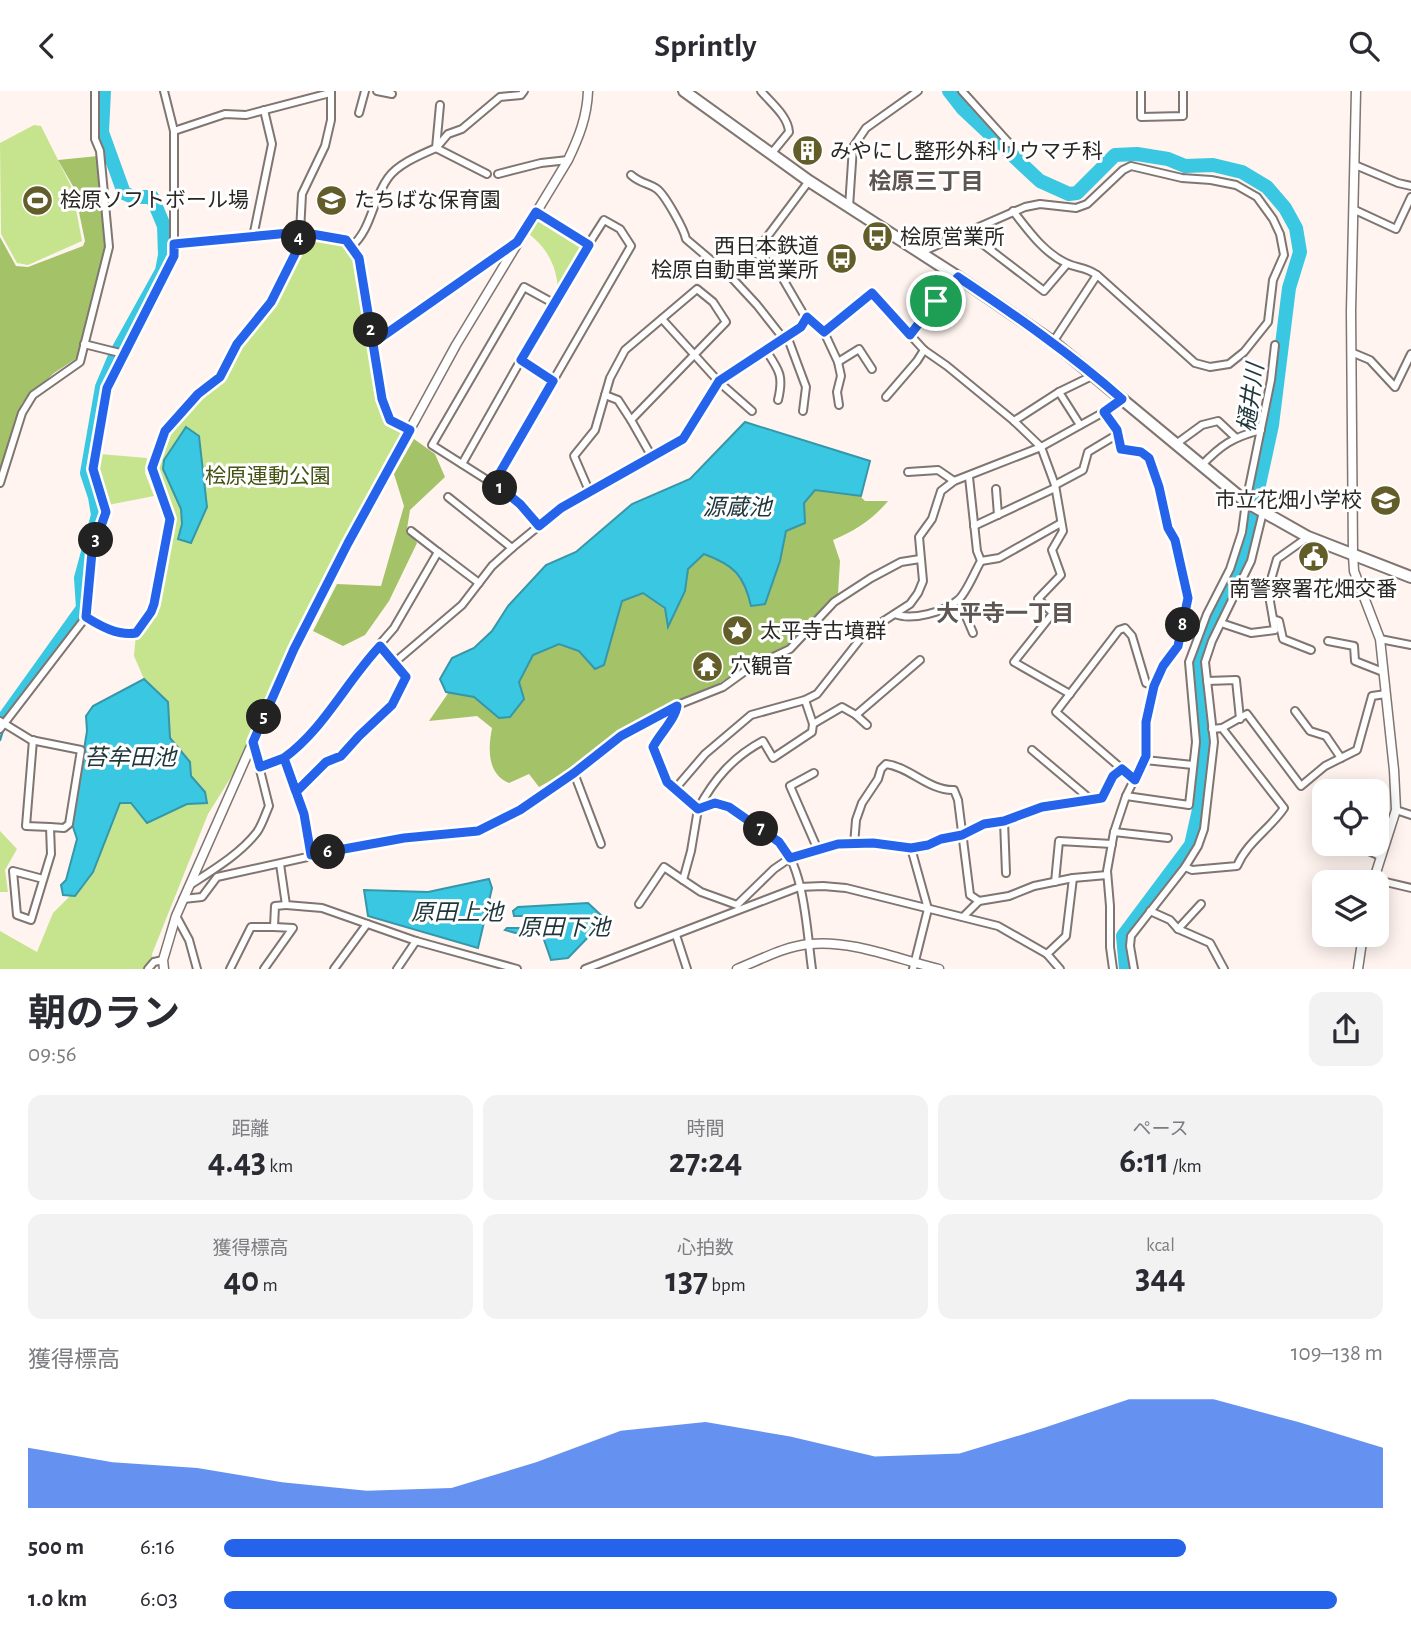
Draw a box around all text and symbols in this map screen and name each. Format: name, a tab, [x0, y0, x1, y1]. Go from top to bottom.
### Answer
icon: back	[28, 27, 66, 65]
icon: search	[1345, 27, 1383, 65]
text: Sprintly	[654, 30, 757, 62]
building icon: みやにし整形外科リウマチ科	[790, 134, 824, 168]
place label: みやにし整形外科リウマチ科	[830, 140, 1103, 162]
district label: 桧原三丁目	[869, 169, 984, 194]
sports icon: 桧原ソフトボール場	[20, 183, 54, 217]
school or university icon: たちばな保育園	[314, 183, 348, 217]
place label: 桧原ソフトボール場	[60, 189, 249, 211]
place label: たちばな保育園	[354, 189, 501, 211]
bus stop icon: 桧原営業所	[860, 220, 894, 254]
pin: 4	[282, 221, 316, 255]
place label: 桧原営業所	[900, 226, 1005, 248]
text: 4	[294, 228, 303, 247]
place label: 西日本鉄道 桧原自動車営業所	[651, 235, 819, 281]
bus stop icon: 西日本鉄道 桧原自動車営業所	[825, 241, 859, 275]
pin	[906, 271, 966, 331]
icon: arrive	[917, 282, 955, 320]
pin: 2	[354, 313, 388, 347]
text: 2	[366, 320, 375, 339]
water label: 樋井川	[1234, 359, 1269, 434]
park label: 桧原運動公園	[205, 465, 331, 487]
pin: 1	[482, 471, 518, 505]
text: 1	[496, 478, 503, 497]
school or university icon: 市立花畑小学校	[1368, 483, 1402, 517]
place label: 市立花畑小学校	[1215, 489, 1362, 511]
water label: 源蔵池	[703, 495, 774, 520]
pin: 3	[78, 523, 114, 557]
text: 3	[91, 530, 100, 549]
public building icon: 南警察署花畑交番	[1296, 540, 1330, 574]
place label: 南警察署花畑交番	[1229, 578, 1397, 600]
district label: 大平寺一丁目	[936, 601, 1074, 626]
pin: 8	[1166, 607, 1200, 643]
place icon: 太平寺古墳群	[720, 614, 754, 648]
text: 8	[1178, 615, 1187, 634]
place label: 太平寺古墳群	[760, 620, 886, 642]
temple icon: 穴観音	[690, 649, 724, 683]
place label: 穴観音	[730, 655, 793, 677]
pin: 5	[246, 699, 282, 735]
text: 5	[259, 707, 268, 726]
water label: 苔牟田池	[84, 745, 178, 770]
map controls	[1312, 779, 1389, 947]
button: locate	[1312, 779, 1389, 856]
pin: 7	[744, 811, 778, 847]
text: 7	[756, 819, 765, 838]
pin: 6	[310, 835, 346, 869]
text: 6	[323, 842, 332, 861]
button: layers	[1312, 870, 1389, 947]
water label: 原田上池	[411, 900, 505, 925]
water label: 原田下池	[518, 915, 612, 940]
button: share	[1309, 992, 1383, 1066]
text: 朝のラン	[28, 996, 180, 1034]
text: 09:56	[28, 1043, 77, 1066]
text: 距離	[231, 1120, 270, 1139]
text: 時間	[686, 1120, 725, 1139]
text: ペース	[1132, 1120, 1189, 1139]
text: 4.43	[208, 1144, 266, 1179]
text: 27:24	[669, 1144, 742, 1179]
text: 6:11	[1119, 1144, 1169, 1179]
text: km	[266, 1157, 293, 1176]
text: /km	[1169, 1157, 1202, 1176]
text: kcal	[1146, 1236, 1175, 1255]
text: 獲得標高	[212, 1239, 289, 1258]
text: 心拍数	[677, 1239, 734, 1258]
text: 344	[1135, 1260, 1186, 1295]
text: 40	[223, 1263, 259, 1298]
text: 137	[665, 1263, 708, 1298]
text: m	[259, 1276, 278, 1295]
text: bpm	[708, 1276, 746, 1295]
text: 109–138 m	[1291, 1342, 1383, 1365]
text: 獲得標高	[28, 1349, 120, 1372]
text: 500 m	[28, 1536, 84, 1559]
text: 6:16	[140, 1536, 175, 1559]
text: 1.0 km	[28, 1588, 87, 1611]
text: 6:03	[140, 1588, 178, 1611]

